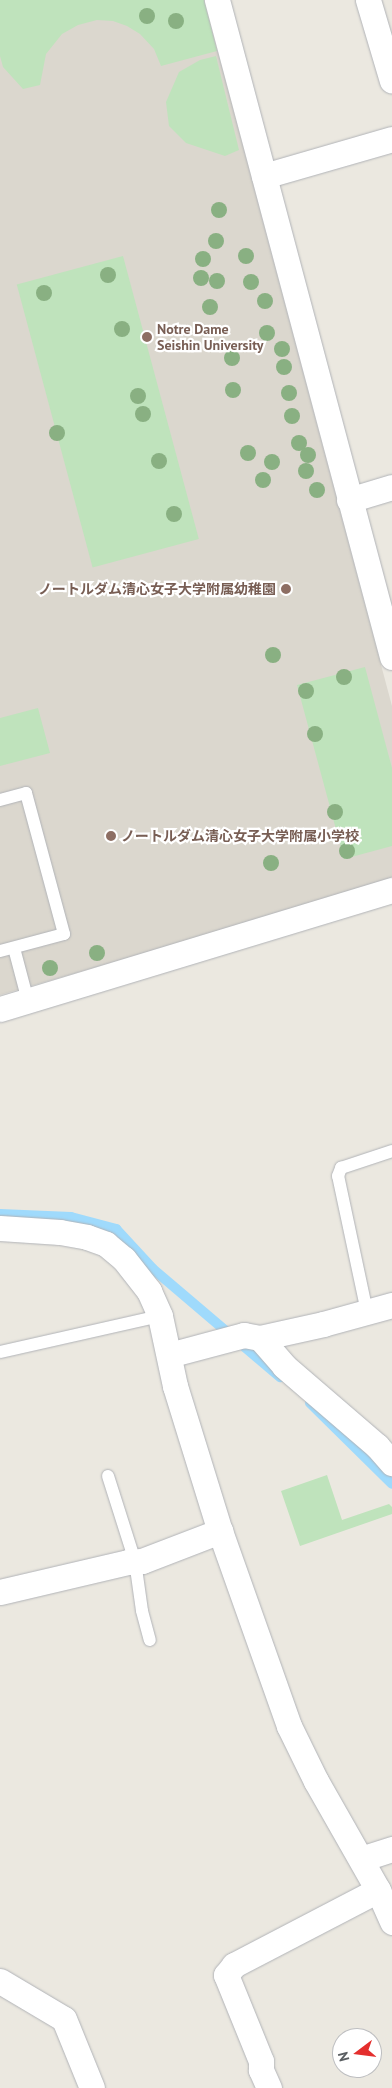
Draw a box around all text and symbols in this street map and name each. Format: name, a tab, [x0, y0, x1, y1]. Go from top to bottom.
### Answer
place label: Notre Dame Seishin University	[157, 321, 263, 354]
marker: Notre Dame Seishin University	[141, 331, 153, 343]
place label: ノートルダム清心女子大学附属幼稚園	[38, 581, 276, 597]
marker: ノートルダム清心女子大学附属幼稚園	[280, 583, 292, 595]
place label: ノートルダム清心女子大学附属小学校	[121, 828, 359, 844]
marker: ノートルダム清心女子大学附属小学校	[105, 830, 117, 842]
north arrow	[332, 2028, 382, 2078]
text: N	[334, 2050, 353, 2063]

